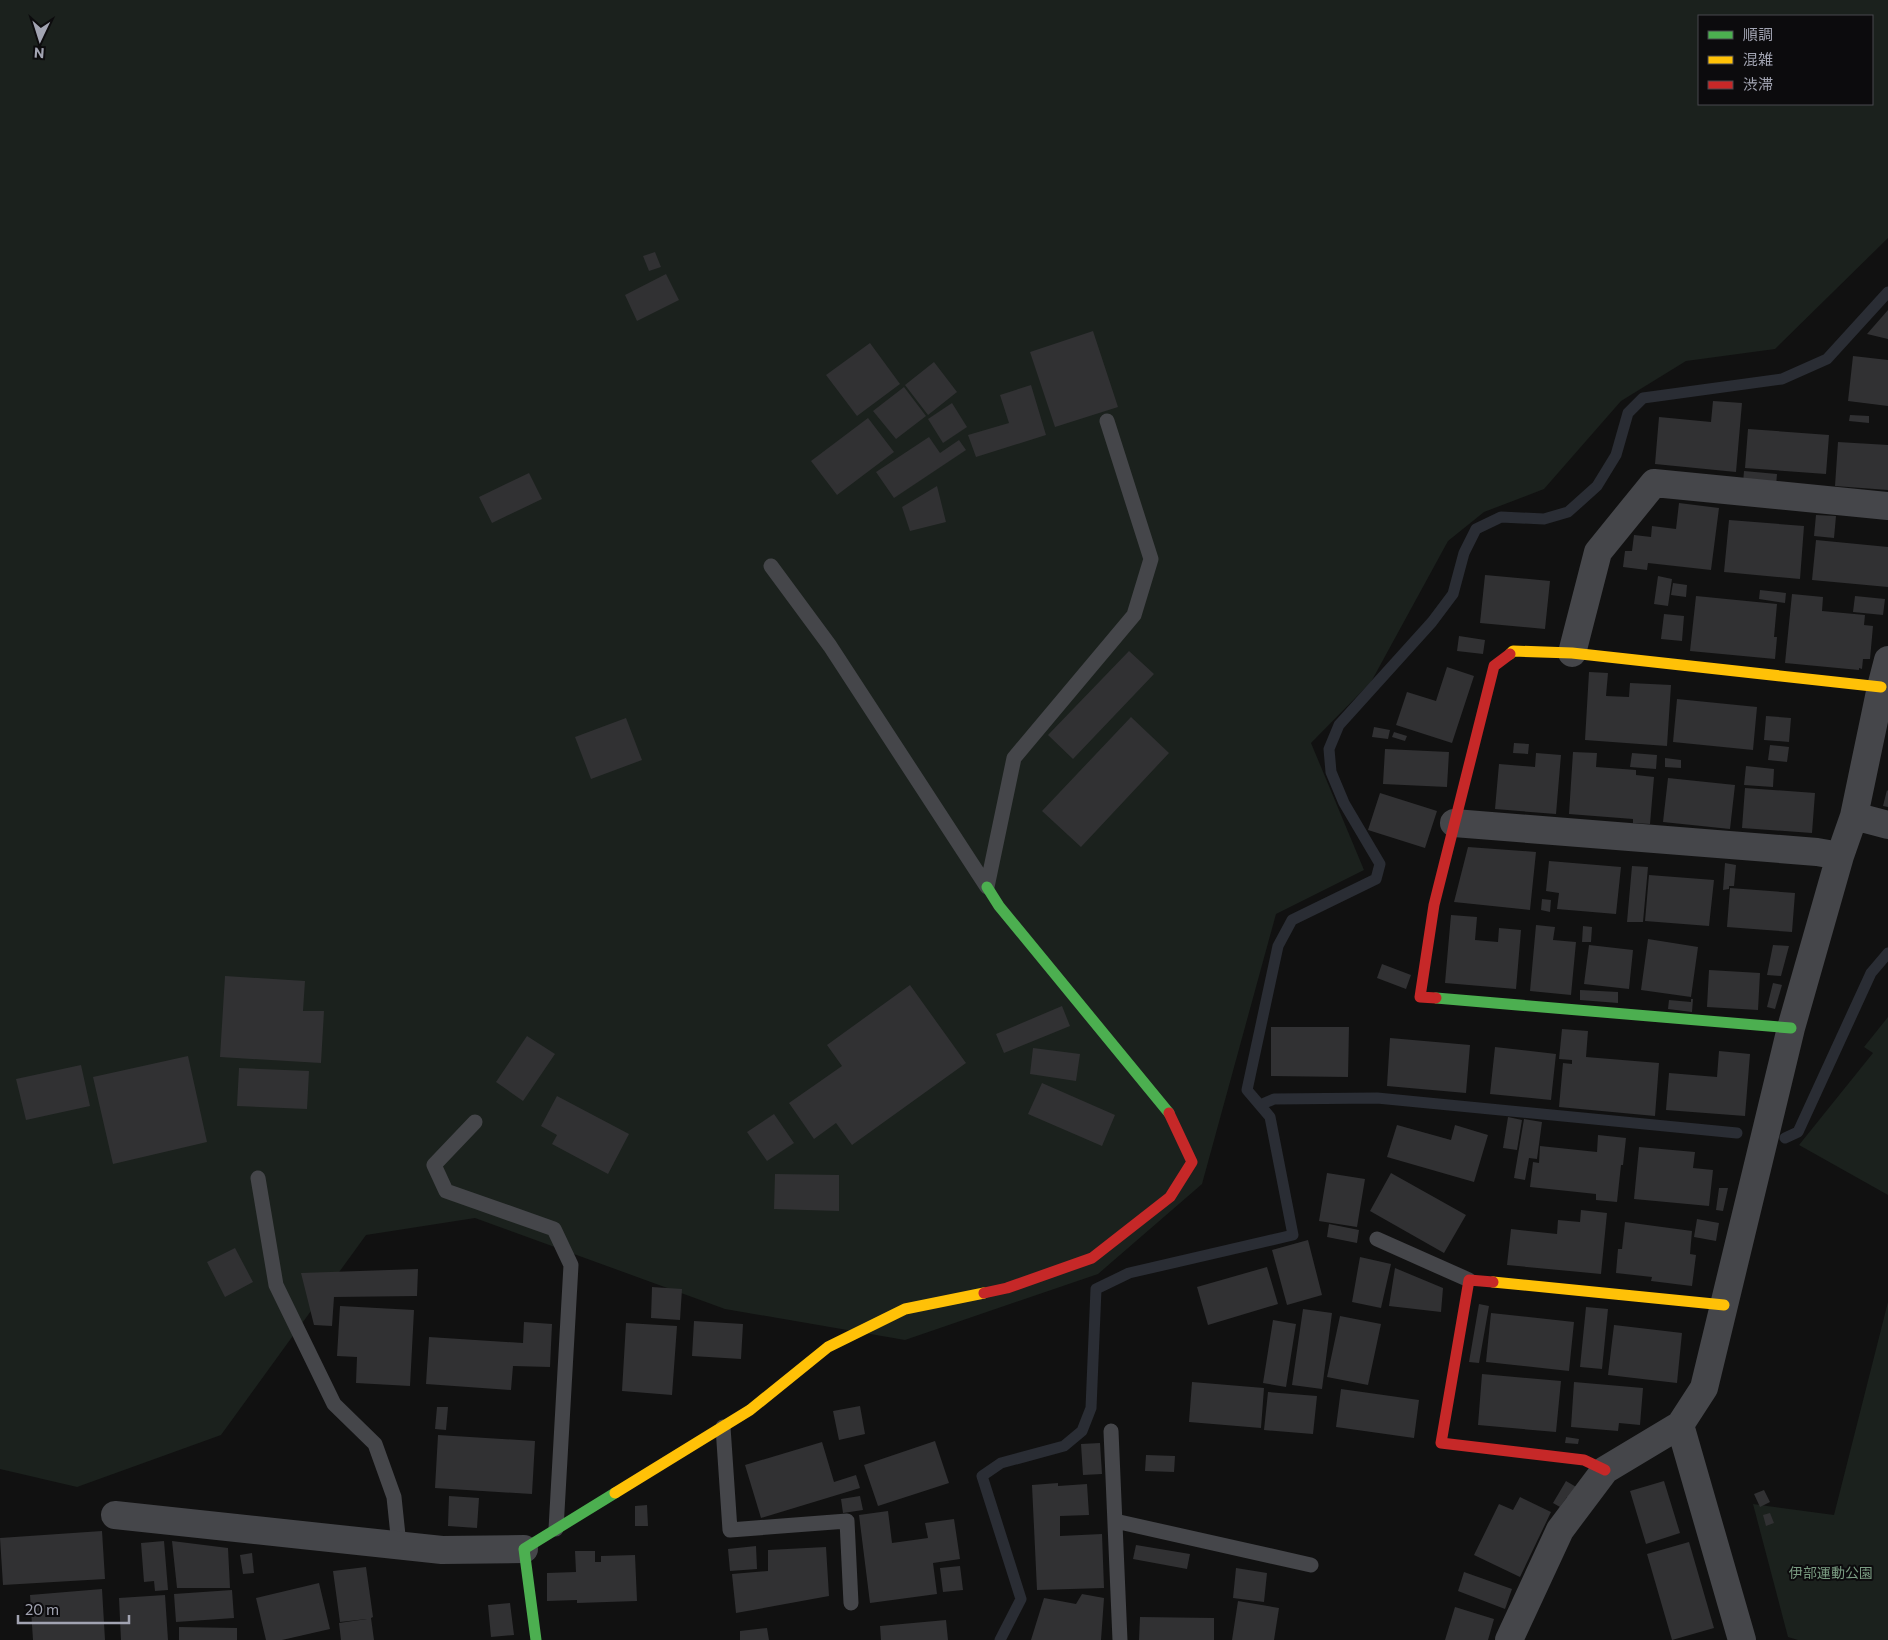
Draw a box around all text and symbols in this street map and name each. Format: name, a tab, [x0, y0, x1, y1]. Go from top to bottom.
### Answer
north arrow	[15, 15, 65, 65]
legend	[1698, 15, 1873, 105]
text: 順調	[1743, 25, 1773, 43]
text: N	[33, 45, 45, 62]
text: 混雑	[1743, 50, 1773, 68]
text: 渋滞	[1743, 75, 1773, 93]
park label: 伊部運動公園	[1789, 1564, 1873, 1581]
scale bar	[18, 1592, 129, 1624]
text: 20 m	[25, 1600, 59, 1618]

